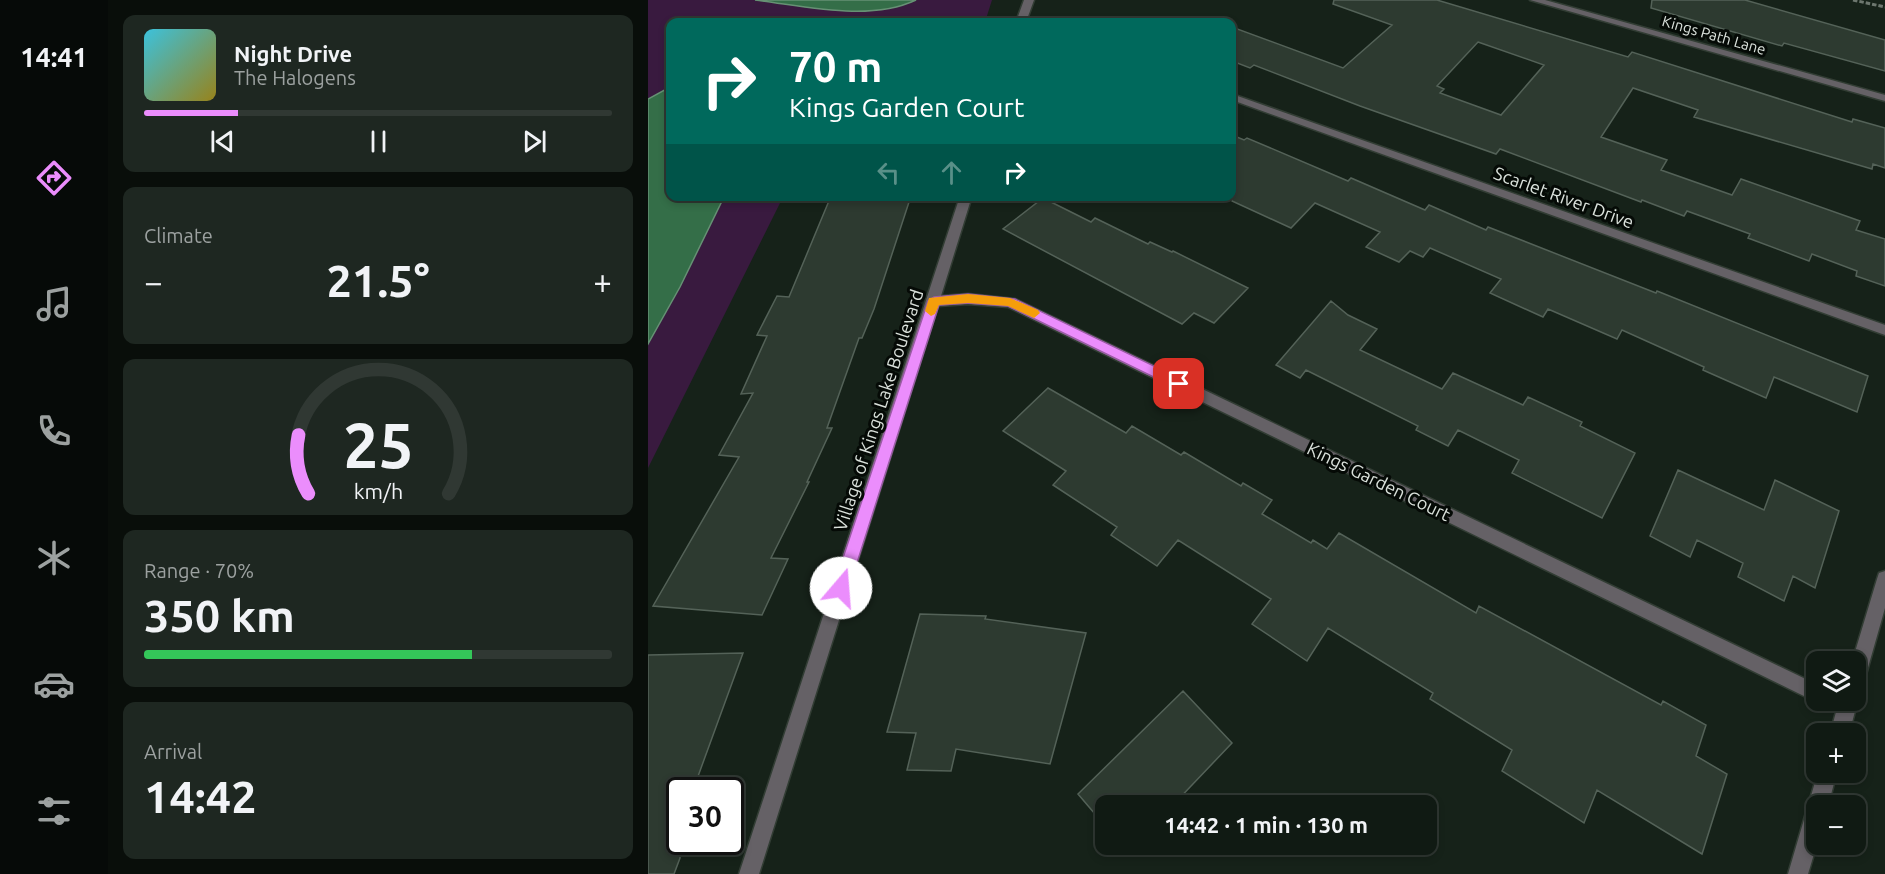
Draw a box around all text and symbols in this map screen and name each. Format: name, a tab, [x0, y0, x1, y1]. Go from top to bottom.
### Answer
street label: Kings Path Lane	[1660, 12, 1768, 58]
text: Night Drive	[234, 41, 352, 66]
text: 14:41	[20, 42, 88, 72]
icon: right	[690, 42, 768, 120]
text: 70 m	[789, 43, 883, 90]
text: The Halogens	[234, 66, 356, 89]
text: Kings Garden Court	[789, 92, 1024, 122]
icon: previous	[206, 125, 239, 158]
icon: pause	[362, 125, 395, 158]
icon: next	[518, 125, 551, 158]
icon: left	[872, 156, 905, 189]
icon: ahead	[935, 156, 968, 189]
icon: right	[998, 156, 1031, 189]
icon: directions	[33, 157, 75, 199]
street label: Scarlet River Drive	[1491, 162, 1637, 232]
text: Climate	[144, 224, 213, 247]
text: 21.5°	[326, 255, 430, 306]
text: −	[144, 263, 163, 300]
text: +	[593, 263, 612, 300]
icon: music	[33, 283, 75, 325]
street label: Village of Kings Lake Boulevard	[829, 287, 927, 533]
pin	[1153, 358, 1204, 409]
icon: arrive	[1162, 367, 1195, 400]
icon: phone	[33, 410, 75, 452]
text: 25	[343, 410, 413, 480]
street label: Kings Garden Court	[1304, 438, 1454, 524]
text: km/h	[353, 479, 403, 503]
icon: climate	[33, 537, 75, 579]
position arrow	[809, 556, 873, 620]
text: Range · 70%	[144, 559, 254, 582]
text: 350 km	[144, 590, 295, 641]
map controls	[1806, 651, 1866, 855]
button: layers	[1806, 651, 1866, 711]
icon: car	[33, 663, 75, 705]
button: +	[1806, 723, 1866, 783]
text: Arrival	[144, 740, 202, 763]
text: 14:42	[144, 771, 257, 822]
speed limit sign: 30	[666, 777, 744, 855]
icon: filters	[33, 790, 75, 832]
button: −	[1806, 795, 1866, 855]
text: 14:42 · 1 min · 130 m	[1164, 812, 1368, 837]

